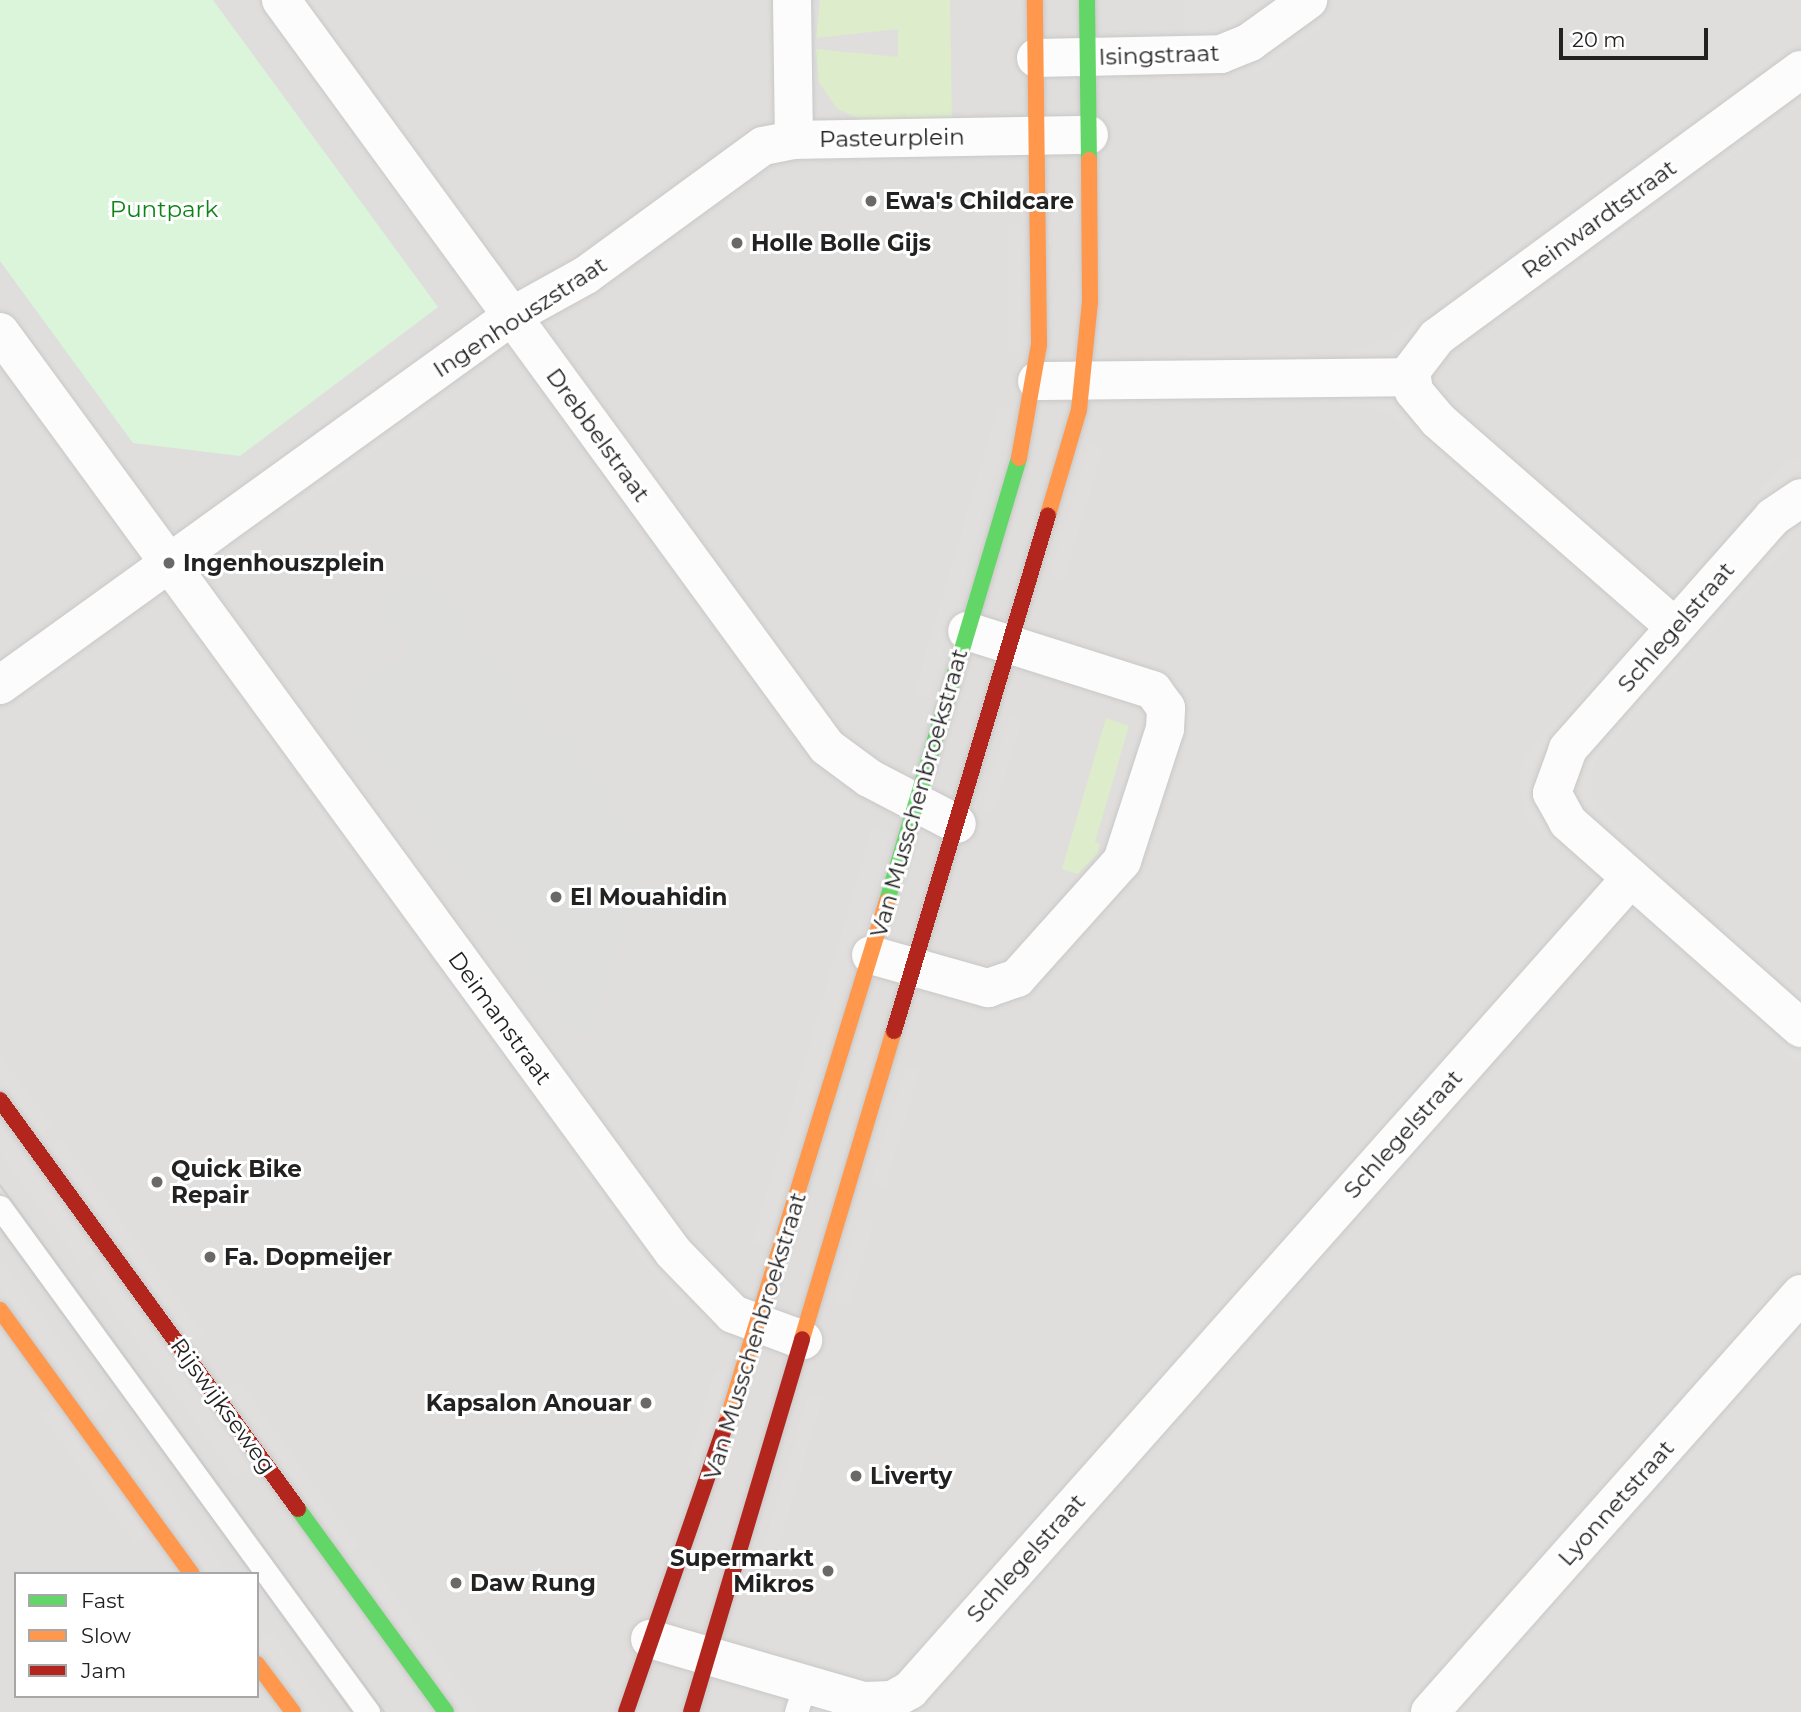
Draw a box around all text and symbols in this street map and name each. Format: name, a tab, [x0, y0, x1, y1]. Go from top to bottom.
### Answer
scale bar	[1563, 14, 1712, 58]
text: 20 m	[1572, 27, 1626, 52]
street label: Isingstraat	[1098, 39, 1220, 71]
street label: Pasteurplein	[819, 123, 965, 153]
street label: Reinwardtstraat	[1516, 154, 1682, 284]
place label: Ewa's Childcare	[885, 187, 1074, 215]
marker: Ewa's Childcare	[863, 193, 879, 209]
park label: Puntpark	[110, 195, 218, 223]
place label: Holle Bolle Gijs	[751, 229, 931, 257]
marker: Holle Bolle Gijs	[729, 235, 745, 251]
street label: Ingenhouszstraat	[428, 251, 612, 383]
street label: Drebbelstraat	[540, 363, 656, 507]
place label: Ingenhouszplein	[183, 549, 385, 577]
marker: Ingenhouszplein	[161, 555, 177, 571]
street label: Schlegelstraat	[1612, 556, 1740, 698]
street label: Van Musschenbroekstraat	[865, 645, 973, 941]
place label: El Mouahidin	[570, 883, 727, 911]
marker: El Mouahidin	[548, 889, 564, 905]
street label: Deimanstraat	[442, 946, 558, 1090]
street label: Schlegelstraat	[1338, 1064, 1468, 1204]
place label: Quick Bike Repair	[171, 1155, 302, 1209]
marker: Quick Bike Repair	[149, 1174, 165, 1190]
street label: Van Musschenbroekstraat	[698, 1189, 812, 1483]
place label: Fa. Dopmeijer	[224, 1243, 392, 1271]
marker: Fa. Dopmeijer	[202, 1249, 218, 1265]
street label: Rijswijkseweg	[165, 1333, 281, 1479]
place label: Kapsalon Anouar	[426, 1389, 632, 1417]
marker: Kapsalon Anouar	[638, 1395, 654, 1411]
street label: Lyonnetstraat	[1552, 1434, 1680, 1572]
place label: Liverty	[870, 1462, 952, 1490]
marker: Liverty	[848, 1468, 864, 1484]
street label: Schlegelstraat	[961, 1488, 1091, 1628]
place label: Supermarkt Mikros	[670, 1544, 814, 1598]
marker: Supermarkt Mikros	[820, 1563, 836, 1579]
place label: Daw Rung	[470, 1569, 596, 1597]
legend	[14, 1572, 259, 1698]
marker: Daw Rung	[448, 1575, 464, 1591]
text: Fast	[81, 1588, 125, 1613]
text: Slow	[81, 1623, 131, 1648]
text: Jam	[81, 1658, 126, 1683]

